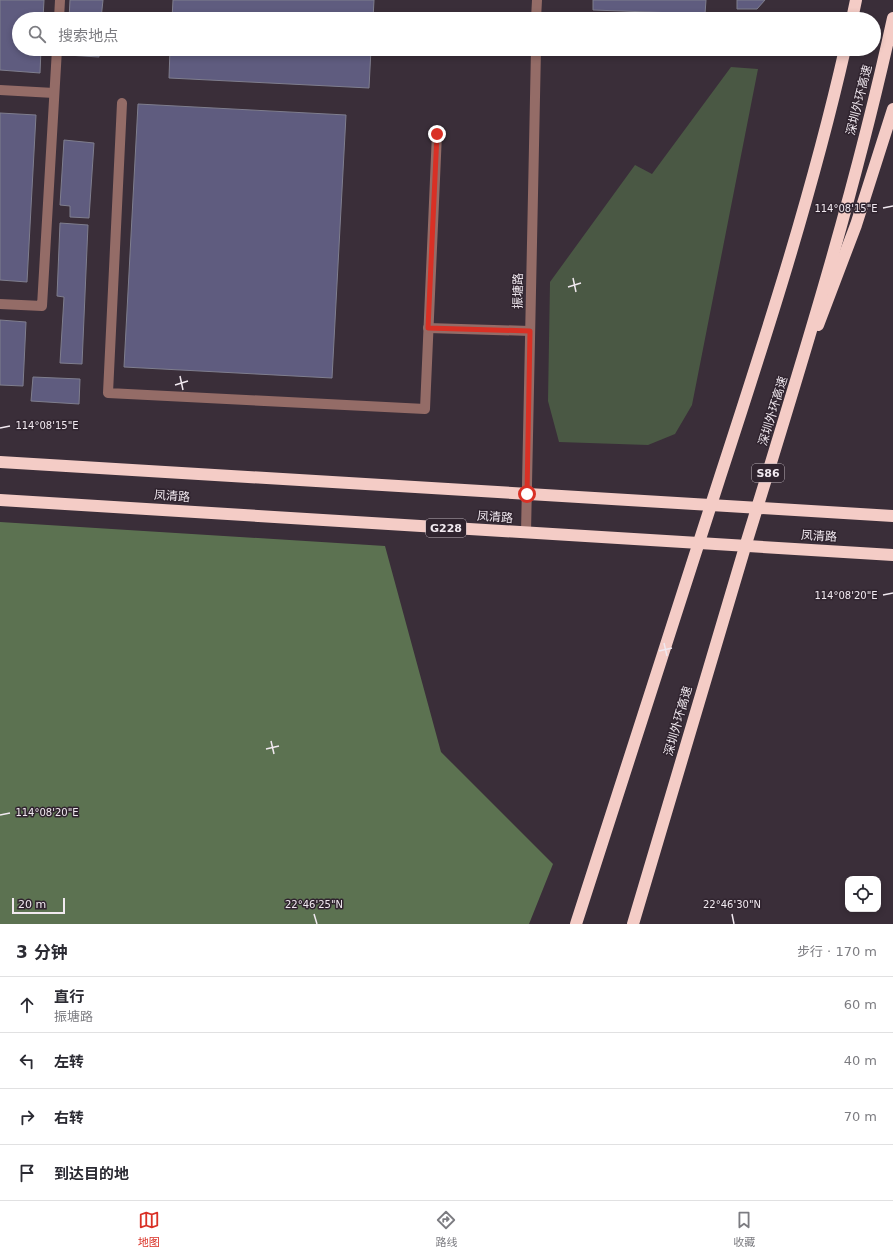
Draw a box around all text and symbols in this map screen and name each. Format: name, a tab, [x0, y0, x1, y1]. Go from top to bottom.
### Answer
search box	[12, 12, 881, 56]
icon: search	[26, 23, 48, 45]
text: 搜索地点	[58, 27, 118, 45]
street label: 深圳外环高速	[843, 63, 875, 137]
route end	[428, 125, 446, 143]
text: 114°08'15"E	[814, 203, 878, 214]
street label: 振塘路	[511, 273, 525, 309]
street label: 深圳外环高速	[756, 375, 790, 447]
text: 114°08'15"E	[15, 420, 79, 431]
road number: S86	[752, 464, 784, 482]
route start	[518, 485, 536, 503]
street label: 凤清路	[154, 488, 190, 504]
street label: 凤清路	[477, 509, 513, 525]
road number: G228	[426, 519, 466, 537]
street label: 凤清路	[801, 528, 837, 544]
text: 114°08'20"E	[814, 590, 878, 601]
street label: 深圳外环高速	[661, 684, 695, 758]
text: 114°08'20"E	[15, 807, 79, 818]
map controls	[845, 876, 881, 912]
button: locate	[845, 876, 881, 912]
scale bar	[12, 896, 65, 915]
text: 20 m	[18, 898, 46, 911]
text: 22°46'25"N	[285, 899, 343, 910]
text: 22°46'30"N	[703, 899, 761, 910]
text: 3 分钟	[16, 942, 68, 962]
text: 步行 · 170 m	[797, 944, 877, 959]
text: 直行	[54, 988, 84, 1006]
icon: ahead	[16, 994, 38, 1016]
text: 60 m	[844, 997, 877, 1012]
text: 振塘路	[54, 1009, 93, 1024]
icon: left	[16, 1050, 38, 1072]
text: 左转	[54, 1053, 84, 1071]
text: 40 m	[844, 1053, 877, 1068]
icon: right	[16, 1106, 38, 1128]
text: 右转	[54, 1109, 84, 1127]
text: 70 m	[844, 1109, 877, 1124]
icon: arrive	[16, 1162, 38, 1184]
text: 到达目的地	[54, 1165, 129, 1183]
tab: 地图	[138, 1209, 160, 1249]
tab: 路线	[435, 1209, 457, 1249]
tab: 收藏	[733, 1209, 755, 1249]

